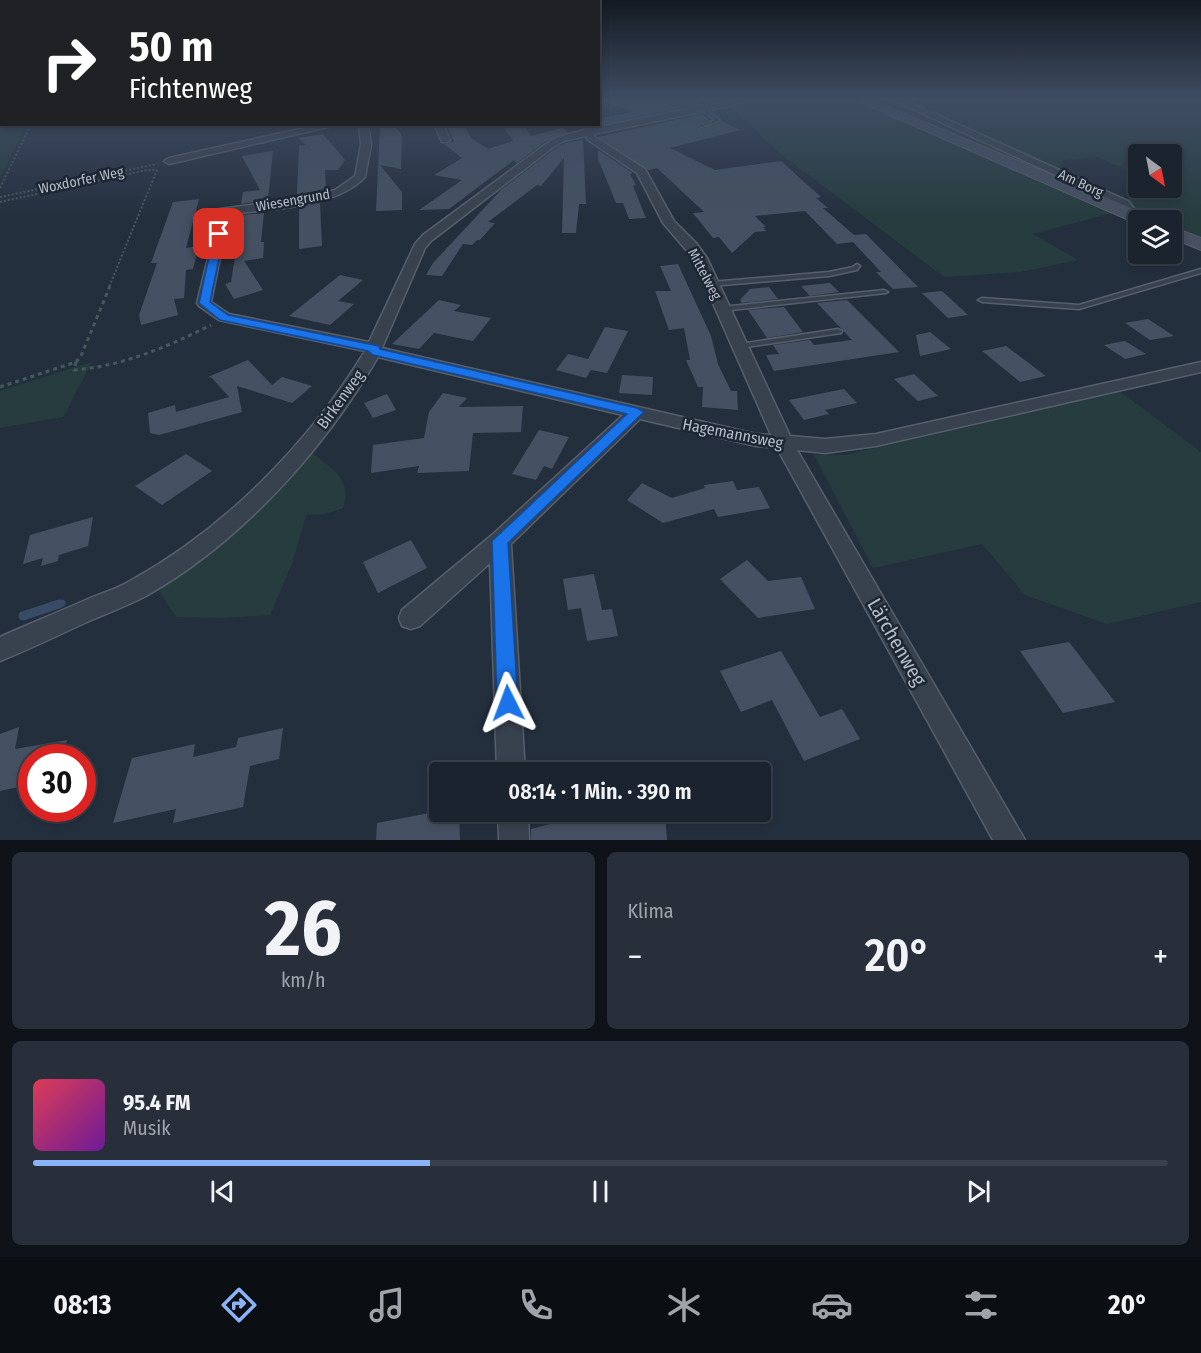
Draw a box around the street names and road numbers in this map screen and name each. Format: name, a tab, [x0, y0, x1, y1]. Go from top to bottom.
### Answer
street label: Woxdorfer Weg	[37, 163, 126, 198]
street label: Am Borg	[1056, 166, 1106, 201]
street label: Wiesengrund	[255, 186, 331, 215]
street label: Mittelweg	[684, 246, 725, 303]
street label: Birkenweg	[313, 366, 368, 432]
street label: Hagemannsweg	[681, 414, 785, 453]
street label: Lärchenweg	[862, 594, 932, 690]

